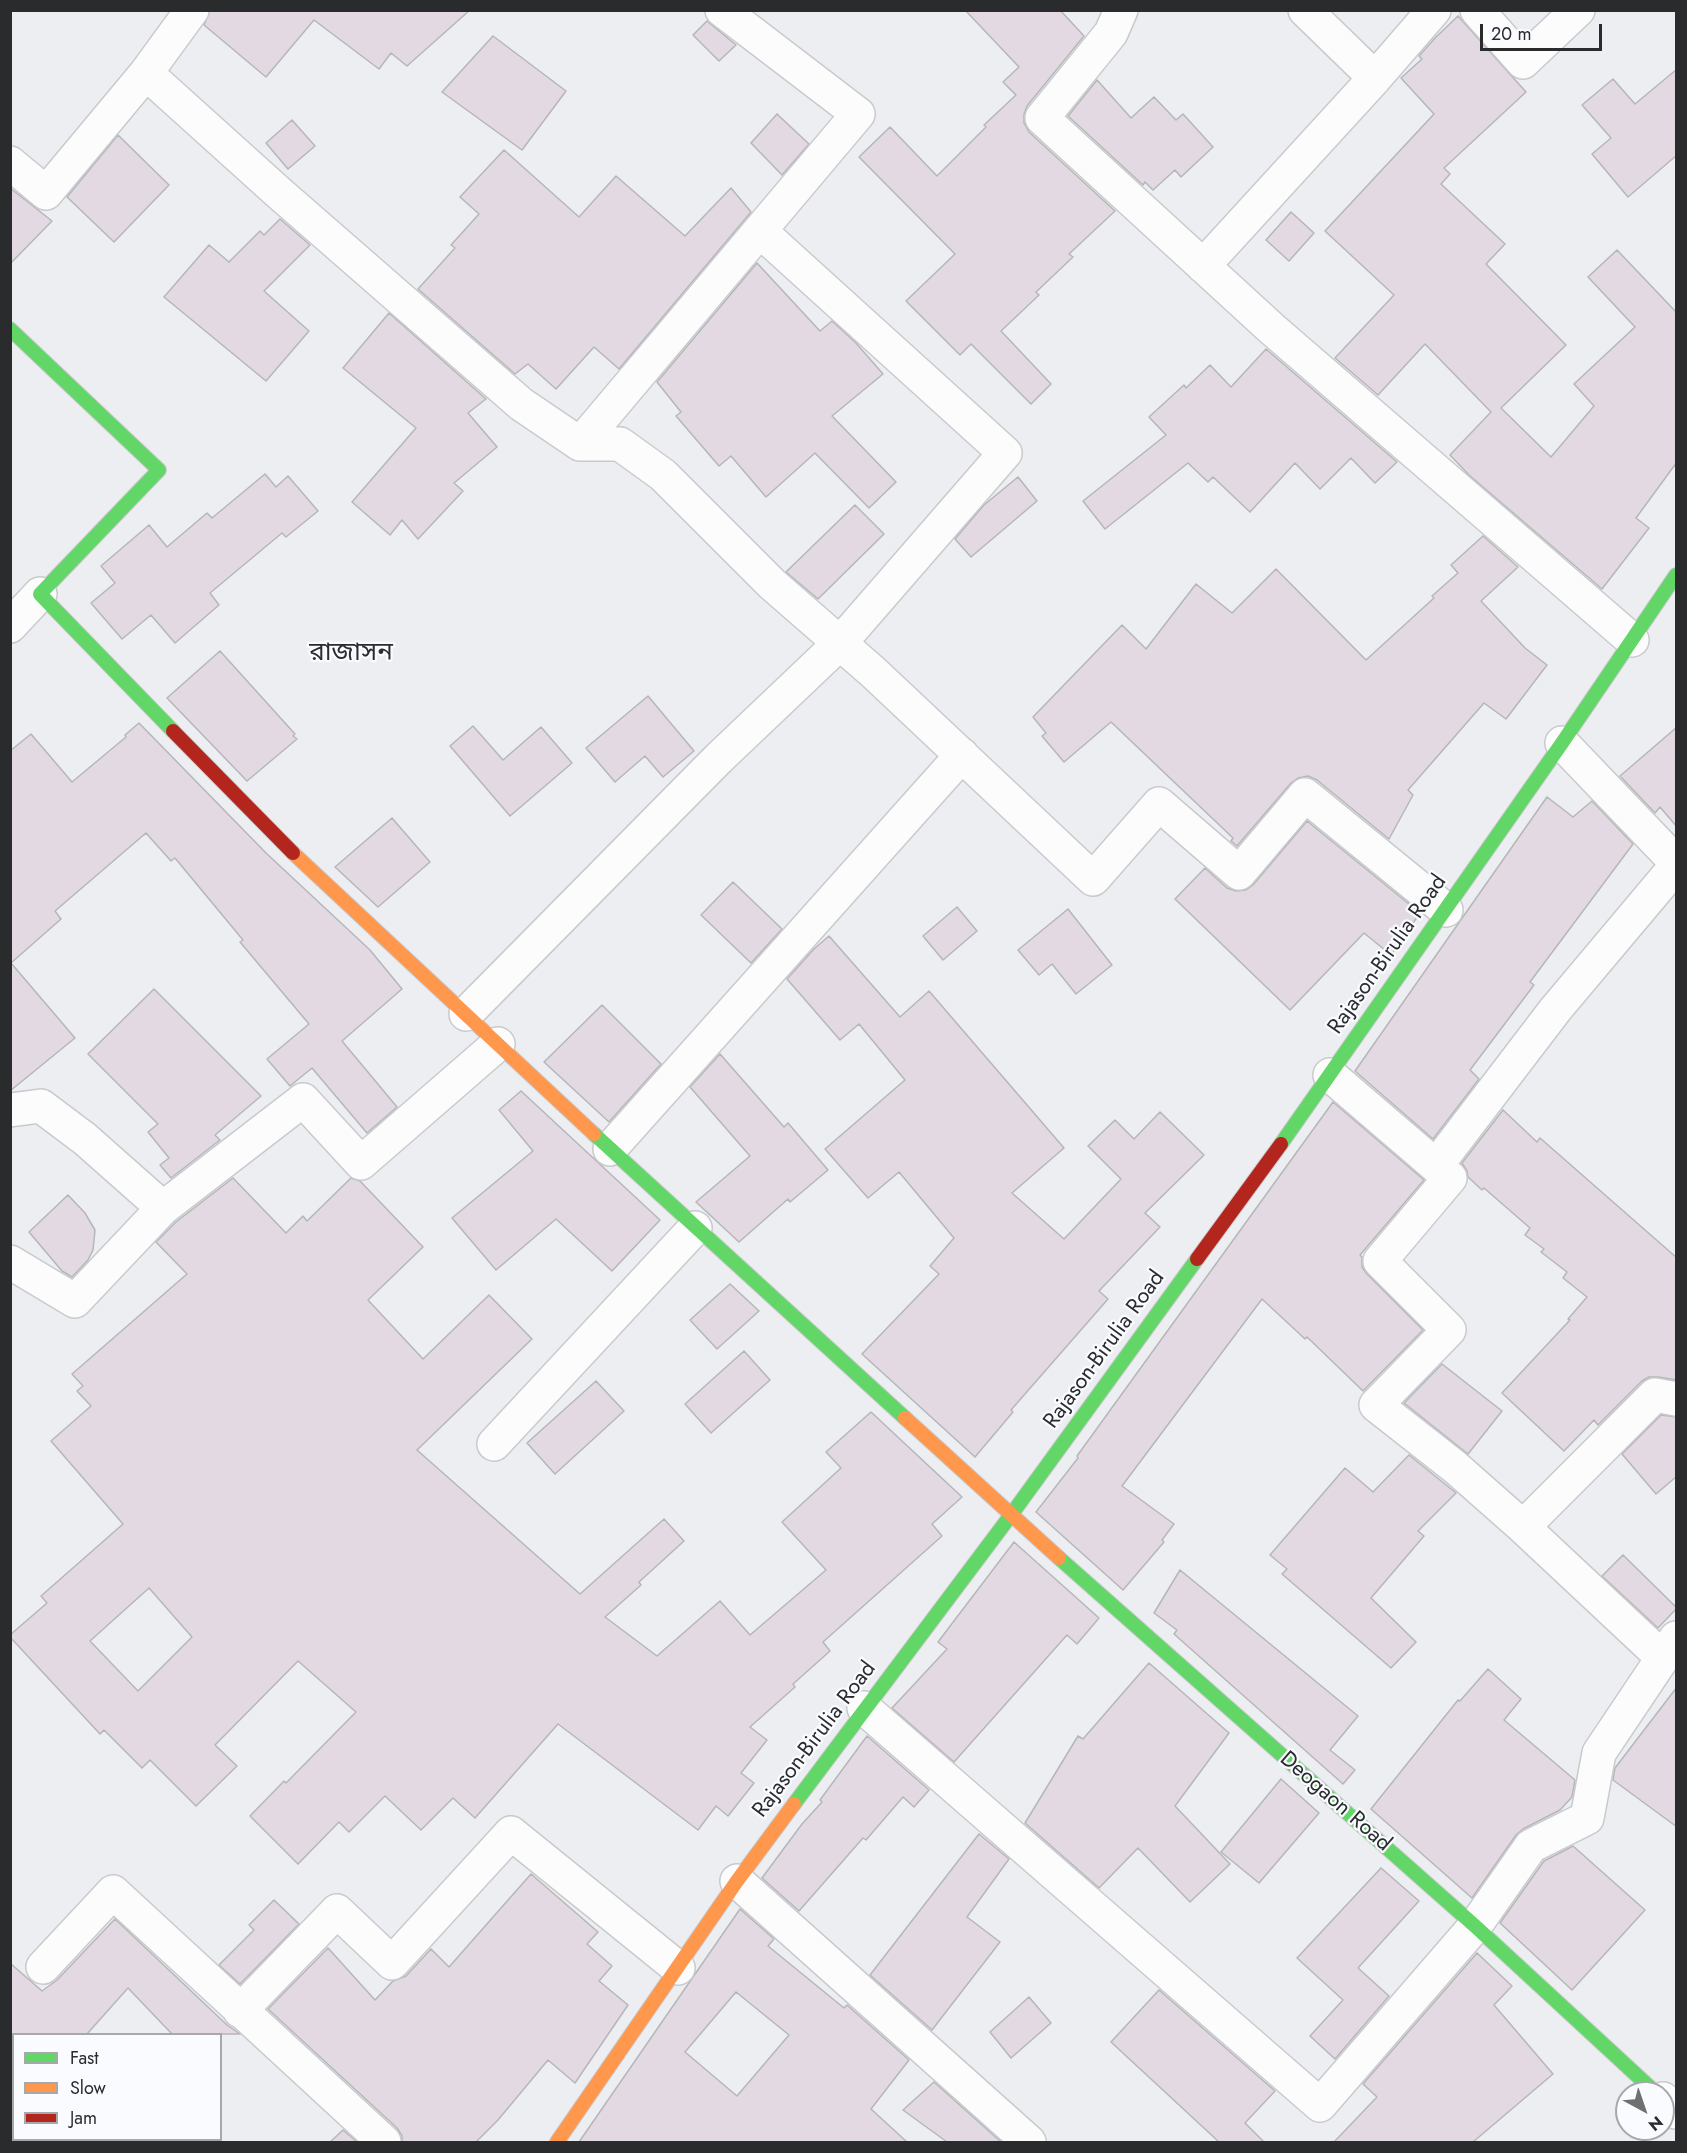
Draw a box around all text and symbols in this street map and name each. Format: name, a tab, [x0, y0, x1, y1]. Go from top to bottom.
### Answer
scale bar	[1483, 12, 1604, 50]
text: 20 m	[1491, 21, 1531, 47]
district label: রাজাসন	[309, 638, 393, 670]
street label: Rajason-Birulia Road	[1323, 870, 1453, 1040]
street label: Rajason-Birulia Road	[1039, 1266, 1171, 1434]
street label: Rajason-Birulia Road	[748, 1657, 882, 1823]
street label: Deogaon Road	[1274, 1746, 1396, 1858]
legend	[12, 2033, 222, 2141]
text: Fast	[70, 2045, 99, 2071]
text: Slow	[70, 2075, 106, 2101]
north arrow	[1615, 2081, 1675, 2141]
text: Jam	[70, 2105, 97, 2131]
text: N	[1643, 2111, 1668, 2137]

